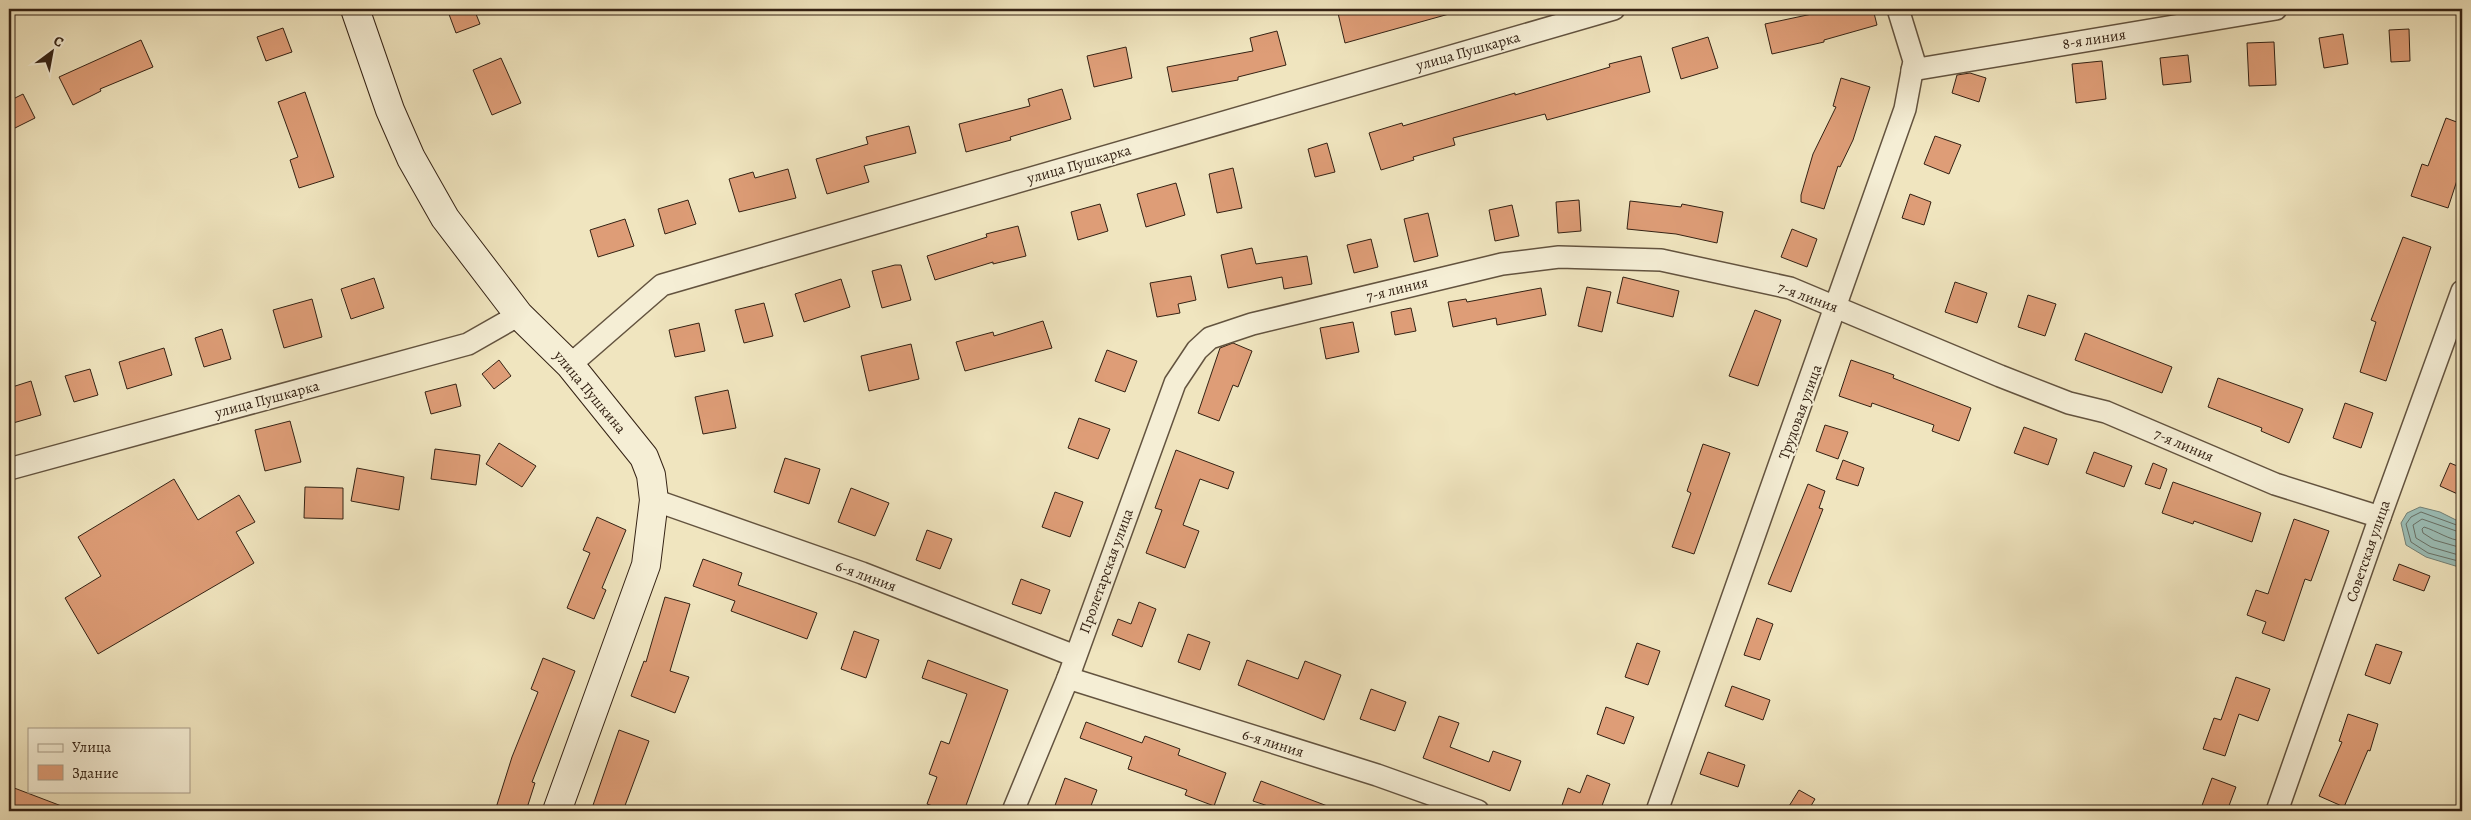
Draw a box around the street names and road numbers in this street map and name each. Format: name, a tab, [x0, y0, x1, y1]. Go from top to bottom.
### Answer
street label: 8-я линия	[2061, 24, 2127, 54]
street label: улица Пушкарка	[1413, 27, 1522, 76]
street label: улица Пушкарка	[1024, 140, 1133, 189]
street label: 7-я линия	[1364, 272, 1430, 306]
street label: 7-я линия	[1775, 277, 1841, 317]
street label: улица Пушкина	[549, 345, 631, 438]
street label: Трудовая улица	[1774, 362, 1826, 462]
street label: улица Пушкарка	[212, 375, 321, 423]
street label: 7-я линия	[2151, 423, 2217, 467]
street label: Советская улица	[2341, 497, 2395, 605]
street label: Пролетарская улица	[1074, 506, 1138, 636]
street label: 6-я линия	[833, 556, 899, 596]
street label: 6-я линия	[1240, 724, 1306, 762]

